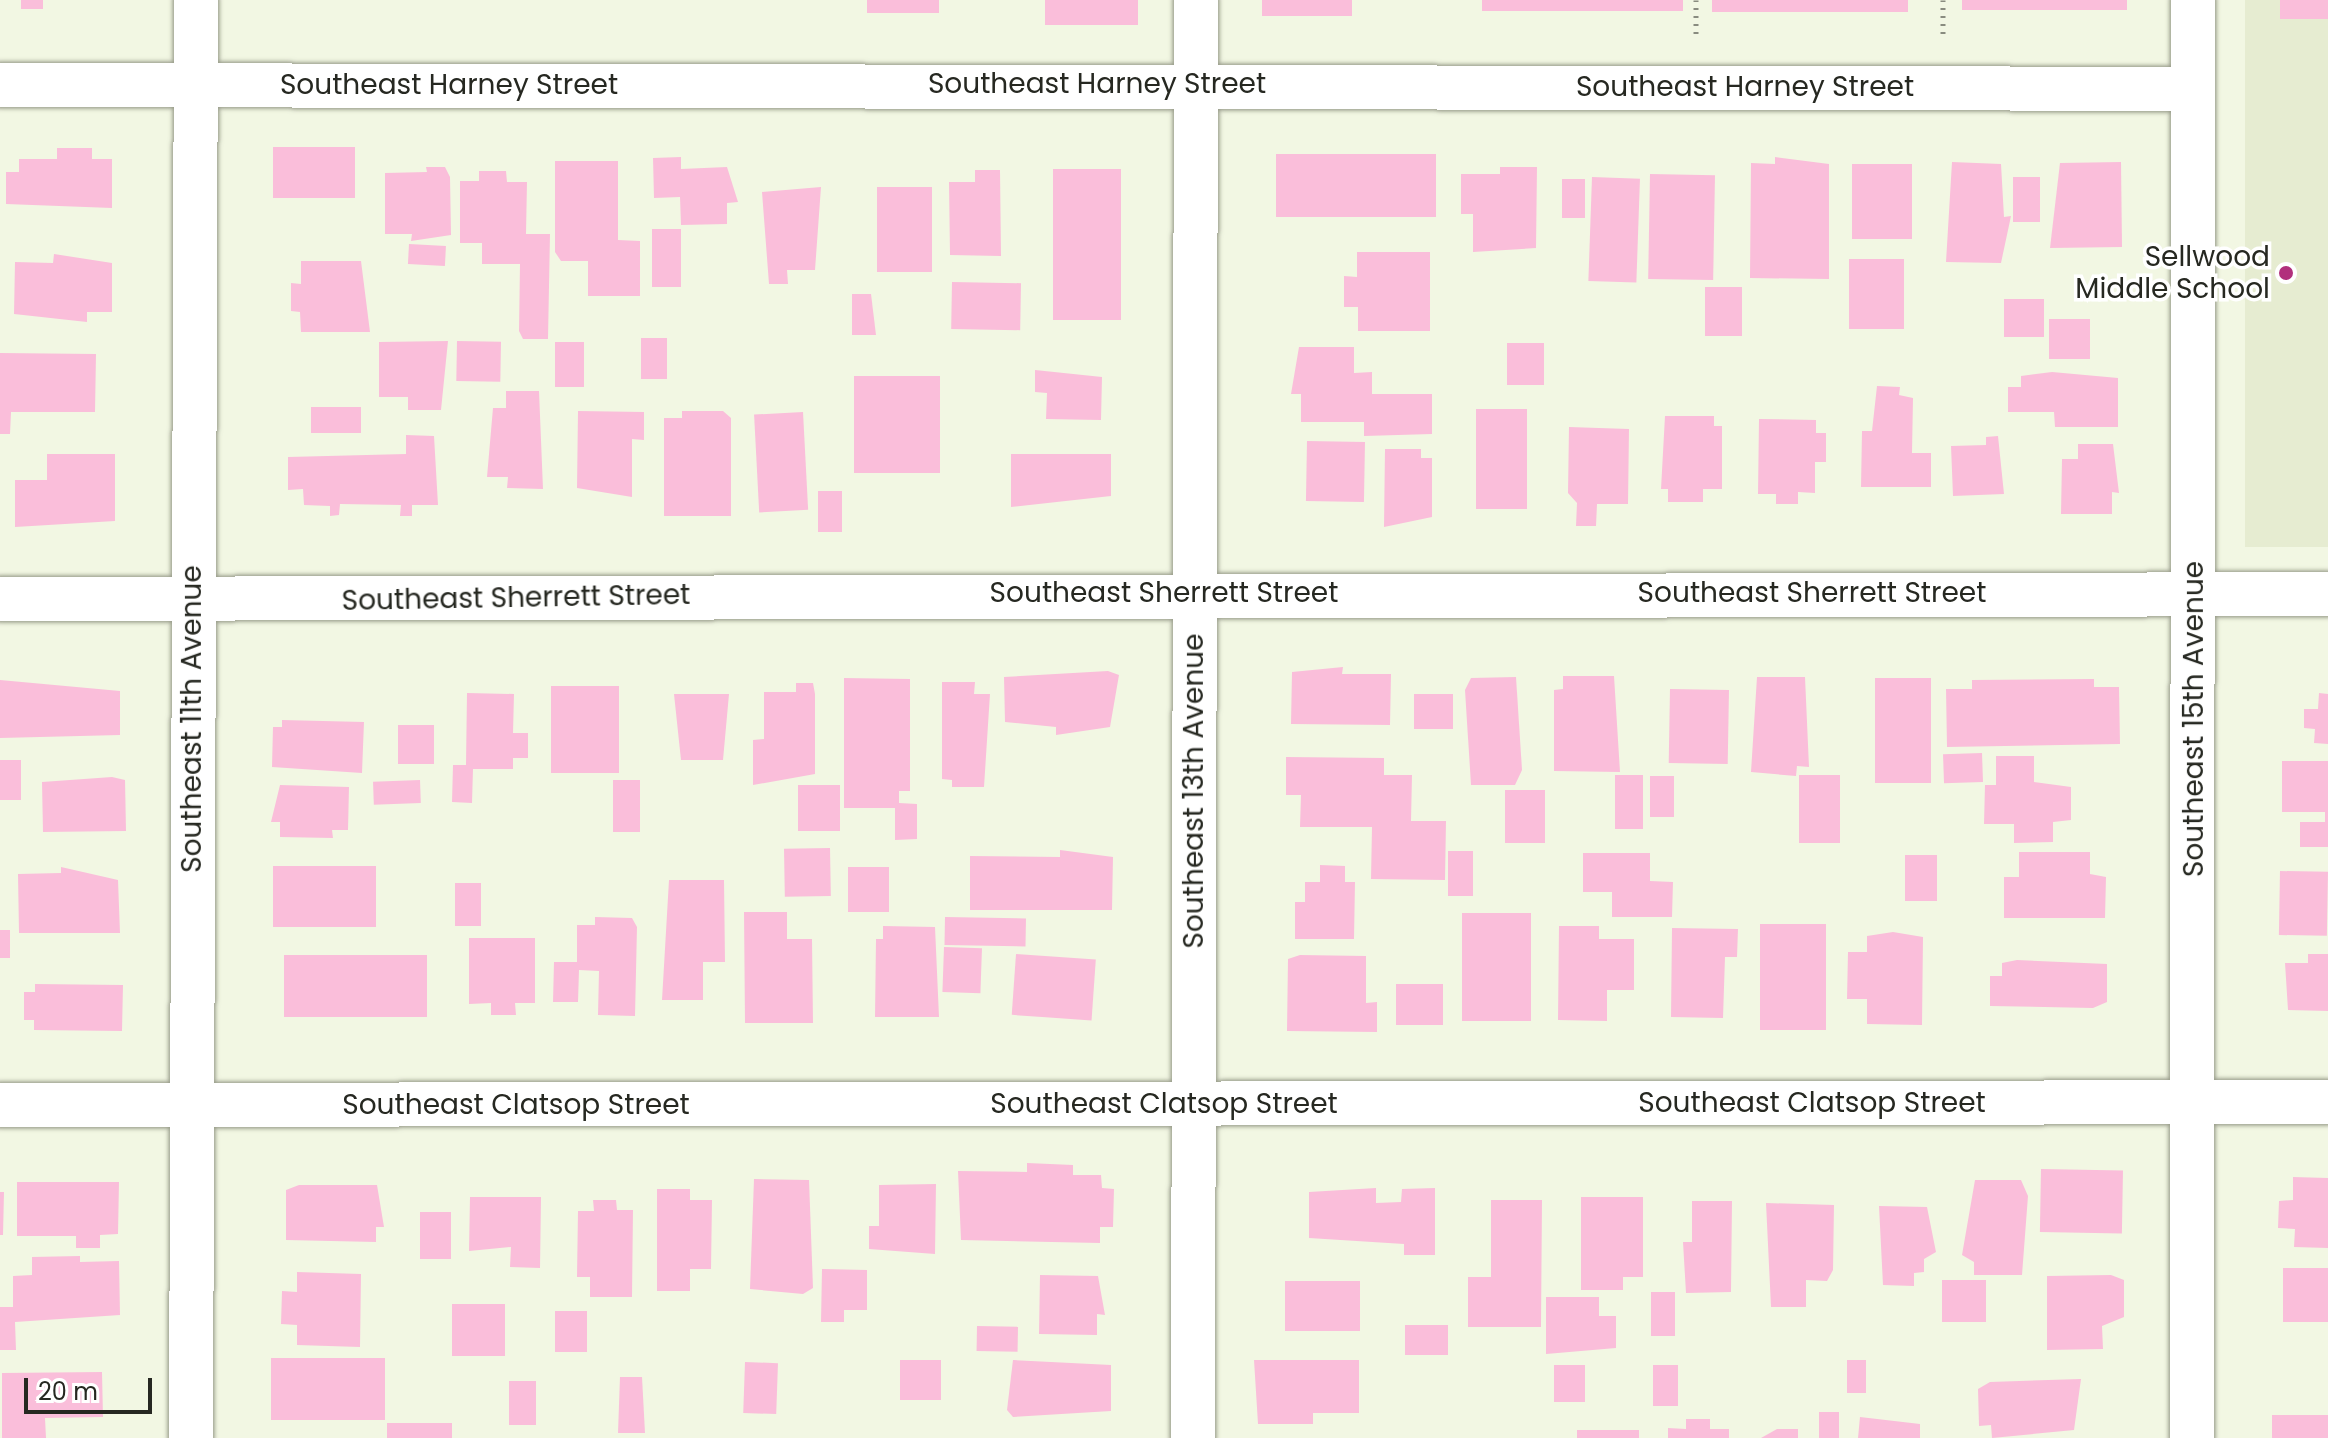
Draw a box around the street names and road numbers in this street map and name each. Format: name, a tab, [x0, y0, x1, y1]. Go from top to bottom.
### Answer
street label: Southeast Harney Street	[928, 67, 1266, 101]
street label: Southeast Harney Street	[280, 68, 618, 102]
street label: Southeast Harney Street	[1576, 70, 1914, 104]
street label: Southeast 15th Avenue	[2177, 561, 2211, 877]
street label: Southeast 11th Avenue	[175, 565, 209, 873]
street label: Southeast Sherrett Street	[990, 576, 1338, 610]
street label: Southeast Sherrett Street	[1638, 576, 1986, 610]
street label: Southeast Sherrett Street	[341, 578, 691, 618]
street label: Southeast 13th Avenue	[1177, 633, 1211, 949]
street label: Southeast Clatsop Street	[1638, 1086, 1986, 1120]
street label: Southeast Clatsop Street	[990, 1087, 1338, 1121]
street label: Southeast Clatsop Street	[342, 1088, 690, 1122]

